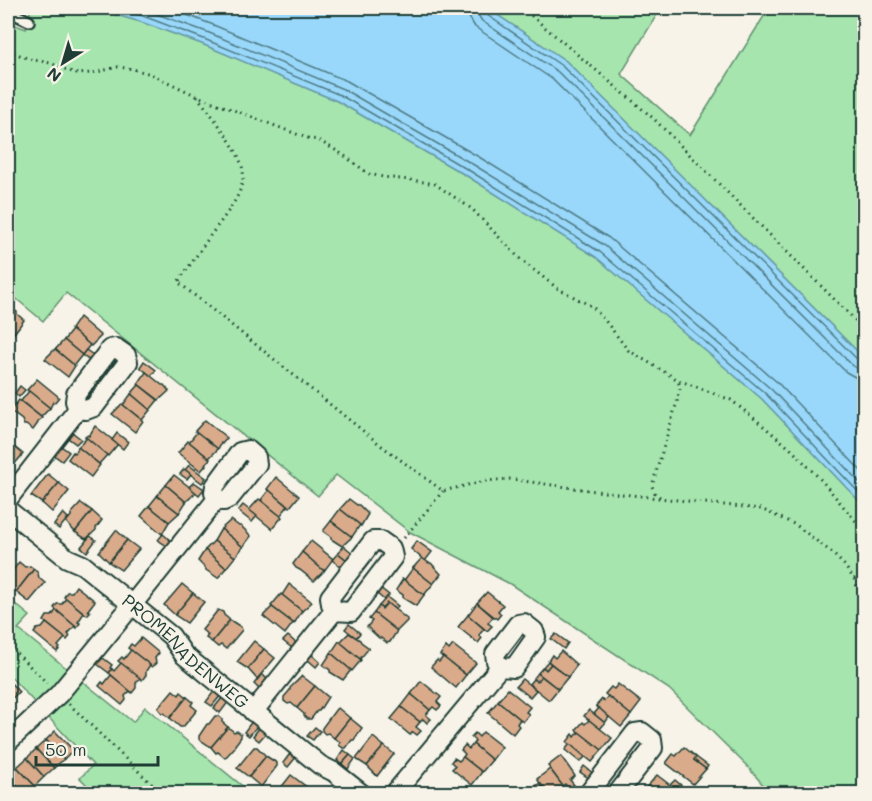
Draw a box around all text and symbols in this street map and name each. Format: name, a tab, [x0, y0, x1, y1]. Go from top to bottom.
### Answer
north arrow	[33, 33, 93, 93]
text: N	[42, 63, 65, 87]
street label: PROMENADENWEG	[117, 588, 254, 714]
scale bar	[36, 729, 158, 767]
text: 50 m	[45, 737, 87, 761]

